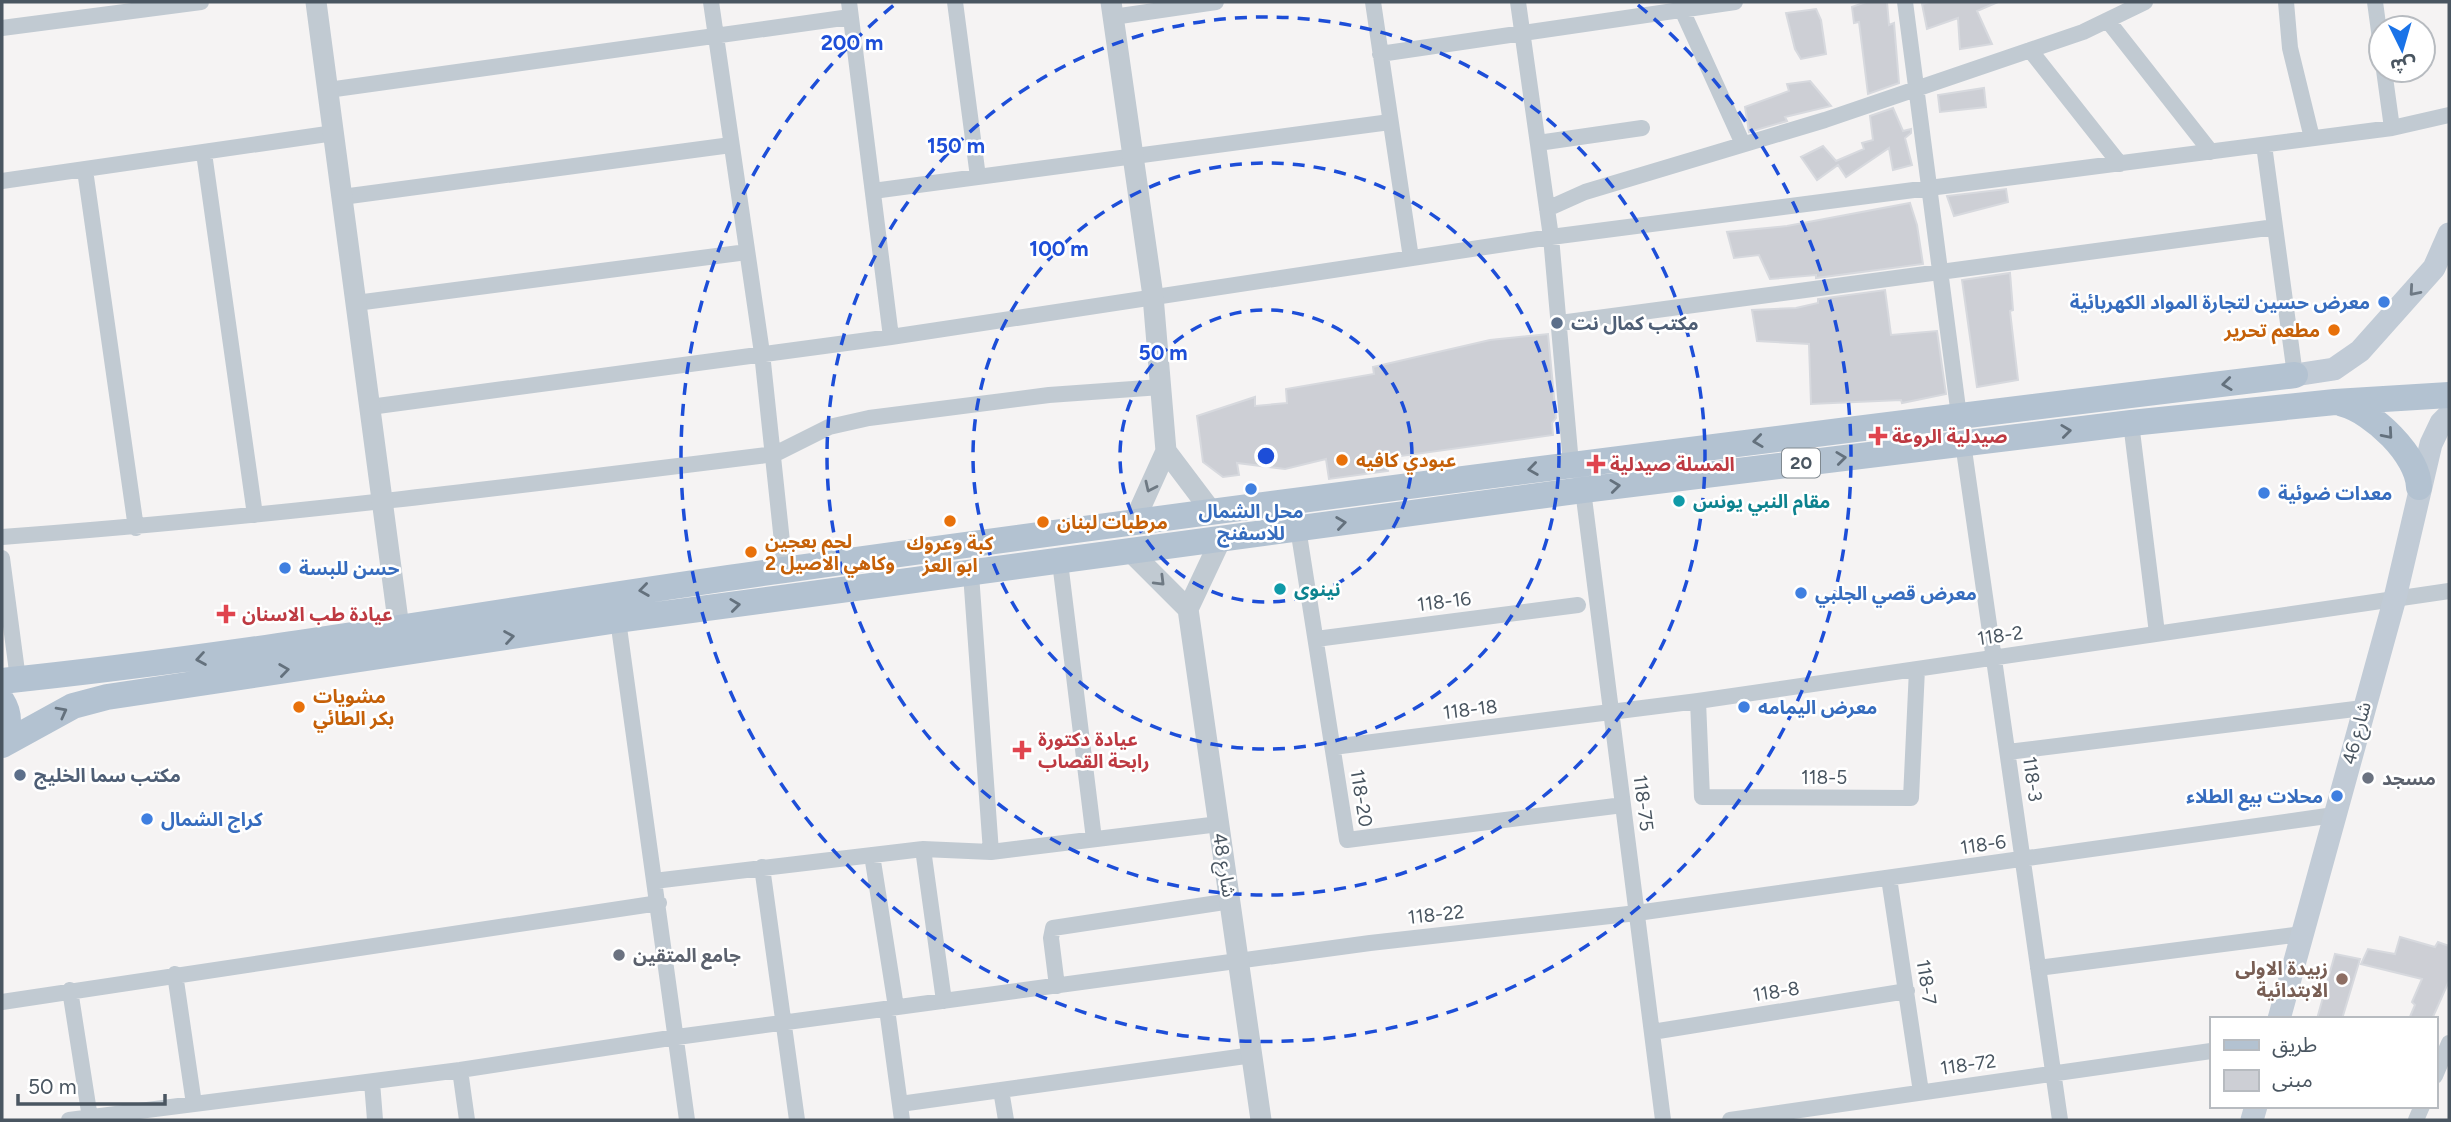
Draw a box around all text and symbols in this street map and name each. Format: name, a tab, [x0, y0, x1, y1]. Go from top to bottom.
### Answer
north arrow	[2367, 14, 2437, 84]
text: 200 m	[821, 30, 883, 55]
text: ش	[2389, 53, 2417, 78]
text: 150 m	[927, 133, 985, 158]
text: 100 m	[1029, 236, 1089, 261]
one-way arrow	[2410, 283, 2422, 296]
place label: معرض حسين لتجارة المواد الكهربائية	[2070, 291, 2370, 314]
marker: معرض حسين لتجارة المواد الكهربائية	[2376, 294, 2392, 310]
place label: مكتب كمال نت	[1571, 312, 1699, 335]
marker: مكتب كمال نت	[1549, 315, 1565, 331]
place label: مطعم تحرير	[2223, 319, 2320, 345]
marker: مطعم تحرير	[2326, 322, 2342, 338]
text: 50 m	[1138, 340, 1188, 365]
one-way arrow	[2221, 376, 2233, 391]
one-way arrow	[2061, 423, 2072, 438]
place label: صيدلية الروعة	[1892, 425, 2008, 448]
one-way arrow	[2380, 426, 2392, 439]
marker: صيدلية الروعة	[1870, 428, 1886, 444]
one-way arrow	[1752, 433, 1764, 448]
centre of rings	[1254, 444, 1278, 468]
road number: 20	[1782, 448, 1820, 477]
place label: عبودي كافيه	[1356, 449, 1456, 475]
one-way arrow	[1835, 450, 1846, 465]
marker: عبودي كافيه	[1334, 452, 1350, 468]
place label: المسلة صيدلية	[1610, 453, 1735, 476]
marker: المسلة صيدلية	[1588, 456, 1604, 472]
one-way arrow	[1527, 461, 1538, 476]
one-way arrow	[1609, 479, 1621, 494]
one-way arrow	[1144, 480, 1158, 492]
marker: محل الشمال للاسفنج	[1243, 481, 1259, 497]
place label: معدات ضوئية	[2278, 482, 2392, 505]
marker: معدات ضوئية	[2256, 485, 2272, 501]
place label: مقام النبي يونس	[1693, 490, 1830, 516]
marker: مقام النبي يونس	[1671, 493, 1687, 509]
place label: محل الشمال للاسفنج	[1198, 500, 1304, 548]
place label: مرطبات لبنان	[1057, 511, 1168, 534]
marker: كبة وعروك ابو العز	[942, 513, 958, 529]
marker: مرطبات لبنان	[1035, 514, 1051, 530]
one-way arrow	[1335, 515, 1347, 530]
place label: لحم بعجين وكاهي الاصيل 2	[765, 530, 895, 578]
place label: كبة وعروك ابو العز	[907, 532, 994, 577]
marker: لحم بعجين وكاهي الاصيل 2	[743, 544, 759, 560]
place label: حسن للبسة	[299, 557, 400, 580]
marker: حسن للبسة	[277, 560, 293, 576]
one-way arrow	[1152, 573, 1165, 586]
place label: نينوى	[1294, 578, 1341, 601]
marker: نينوى	[1272, 581, 1288, 597]
place label: معرض قصي الجلبي	[1815, 582, 1977, 608]
one-way arrow	[638, 583, 649, 598]
marker: معرض قصي الجلبي	[1793, 585, 1809, 601]
street label: 118-16	[1416, 587, 1472, 616]
one-way arrow	[729, 597, 740, 612]
place label: عيادة طب الاسنان	[242, 603, 393, 626]
marker: عيادة طب الاسنان	[216, 604, 236, 624]
street label: 118-2	[1976, 621, 2024, 650]
one-way arrow	[503, 629, 515, 644]
one-way arrow	[195, 651, 207, 666]
one-way arrow	[278, 663, 290, 678]
place label: مشويات بكر الطائي	[313, 685, 394, 733]
street label: 118-18	[1441, 695, 1499, 724]
place label: معرض اليمامه	[1758, 696, 1877, 719]
marker: مشويات بكر الطائي	[291, 699, 307, 715]
marker: معرض اليمامه	[1736, 699, 1752, 715]
street label: شارع 46	[2337, 699, 2378, 768]
one-way arrow	[54, 707, 67, 721]
place label: عيادة دكتورة رابحة القصاب	[1038, 728, 1149, 773]
marker: عيادة دكتورة رابحة القصاب	[1012, 740, 1032, 760]
street label: 118-3	[2018, 755, 2047, 803]
place label: مكتب سما الخليج	[34, 764, 181, 790]
street label: 118-5	[1801, 766, 1847, 789]
marker: مكتب سما الخليج	[12, 767, 28, 783]
place label: مسجد	[2382, 767, 2436, 790]
street label: 118-20	[1346, 768, 1377, 829]
marker: مسجد	[2360, 770, 2376, 786]
street label: 118-75	[1629, 774, 1658, 833]
place label: محلات بيع الطلاء	[2186, 785, 2323, 811]
marker: محلات بيع الطلاء	[2329, 788, 2345, 804]
place label: كراج الشمال	[161, 808, 263, 833]
marker: كراج الشمال	[139, 811, 155, 827]
street label: 118-6	[1959, 830, 2008, 859]
street label: شارع 48	[1206, 831, 1241, 899]
street label: 118-22	[1407, 900, 1465, 929]
place label: جامع المتقين	[633, 944, 741, 970]
marker: جامع المتقين	[611, 947, 627, 963]
place label: زبيدة الاولى الابتدائية	[2235, 957, 2328, 1002]
street label: 118-7	[1912, 958, 1941, 1006]
marker: زبيدة الاولى الابتدائية	[2334, 971, 2350, 987]
street label: 118-8	[1751, 976, 1801, 1007]
legend	[2210, 1017, 2437, 1108]
text: طريق	[2272, 1032, 2317, 1058]
street label: 118-72	[1939, 1049, 1997, 1080]
scale bar	[18, 1062, 164, 1106]
text: مبنى	[2272, 1067, 2313, 1092]
text: 50 m	[28, 1074, 77, 1099]

